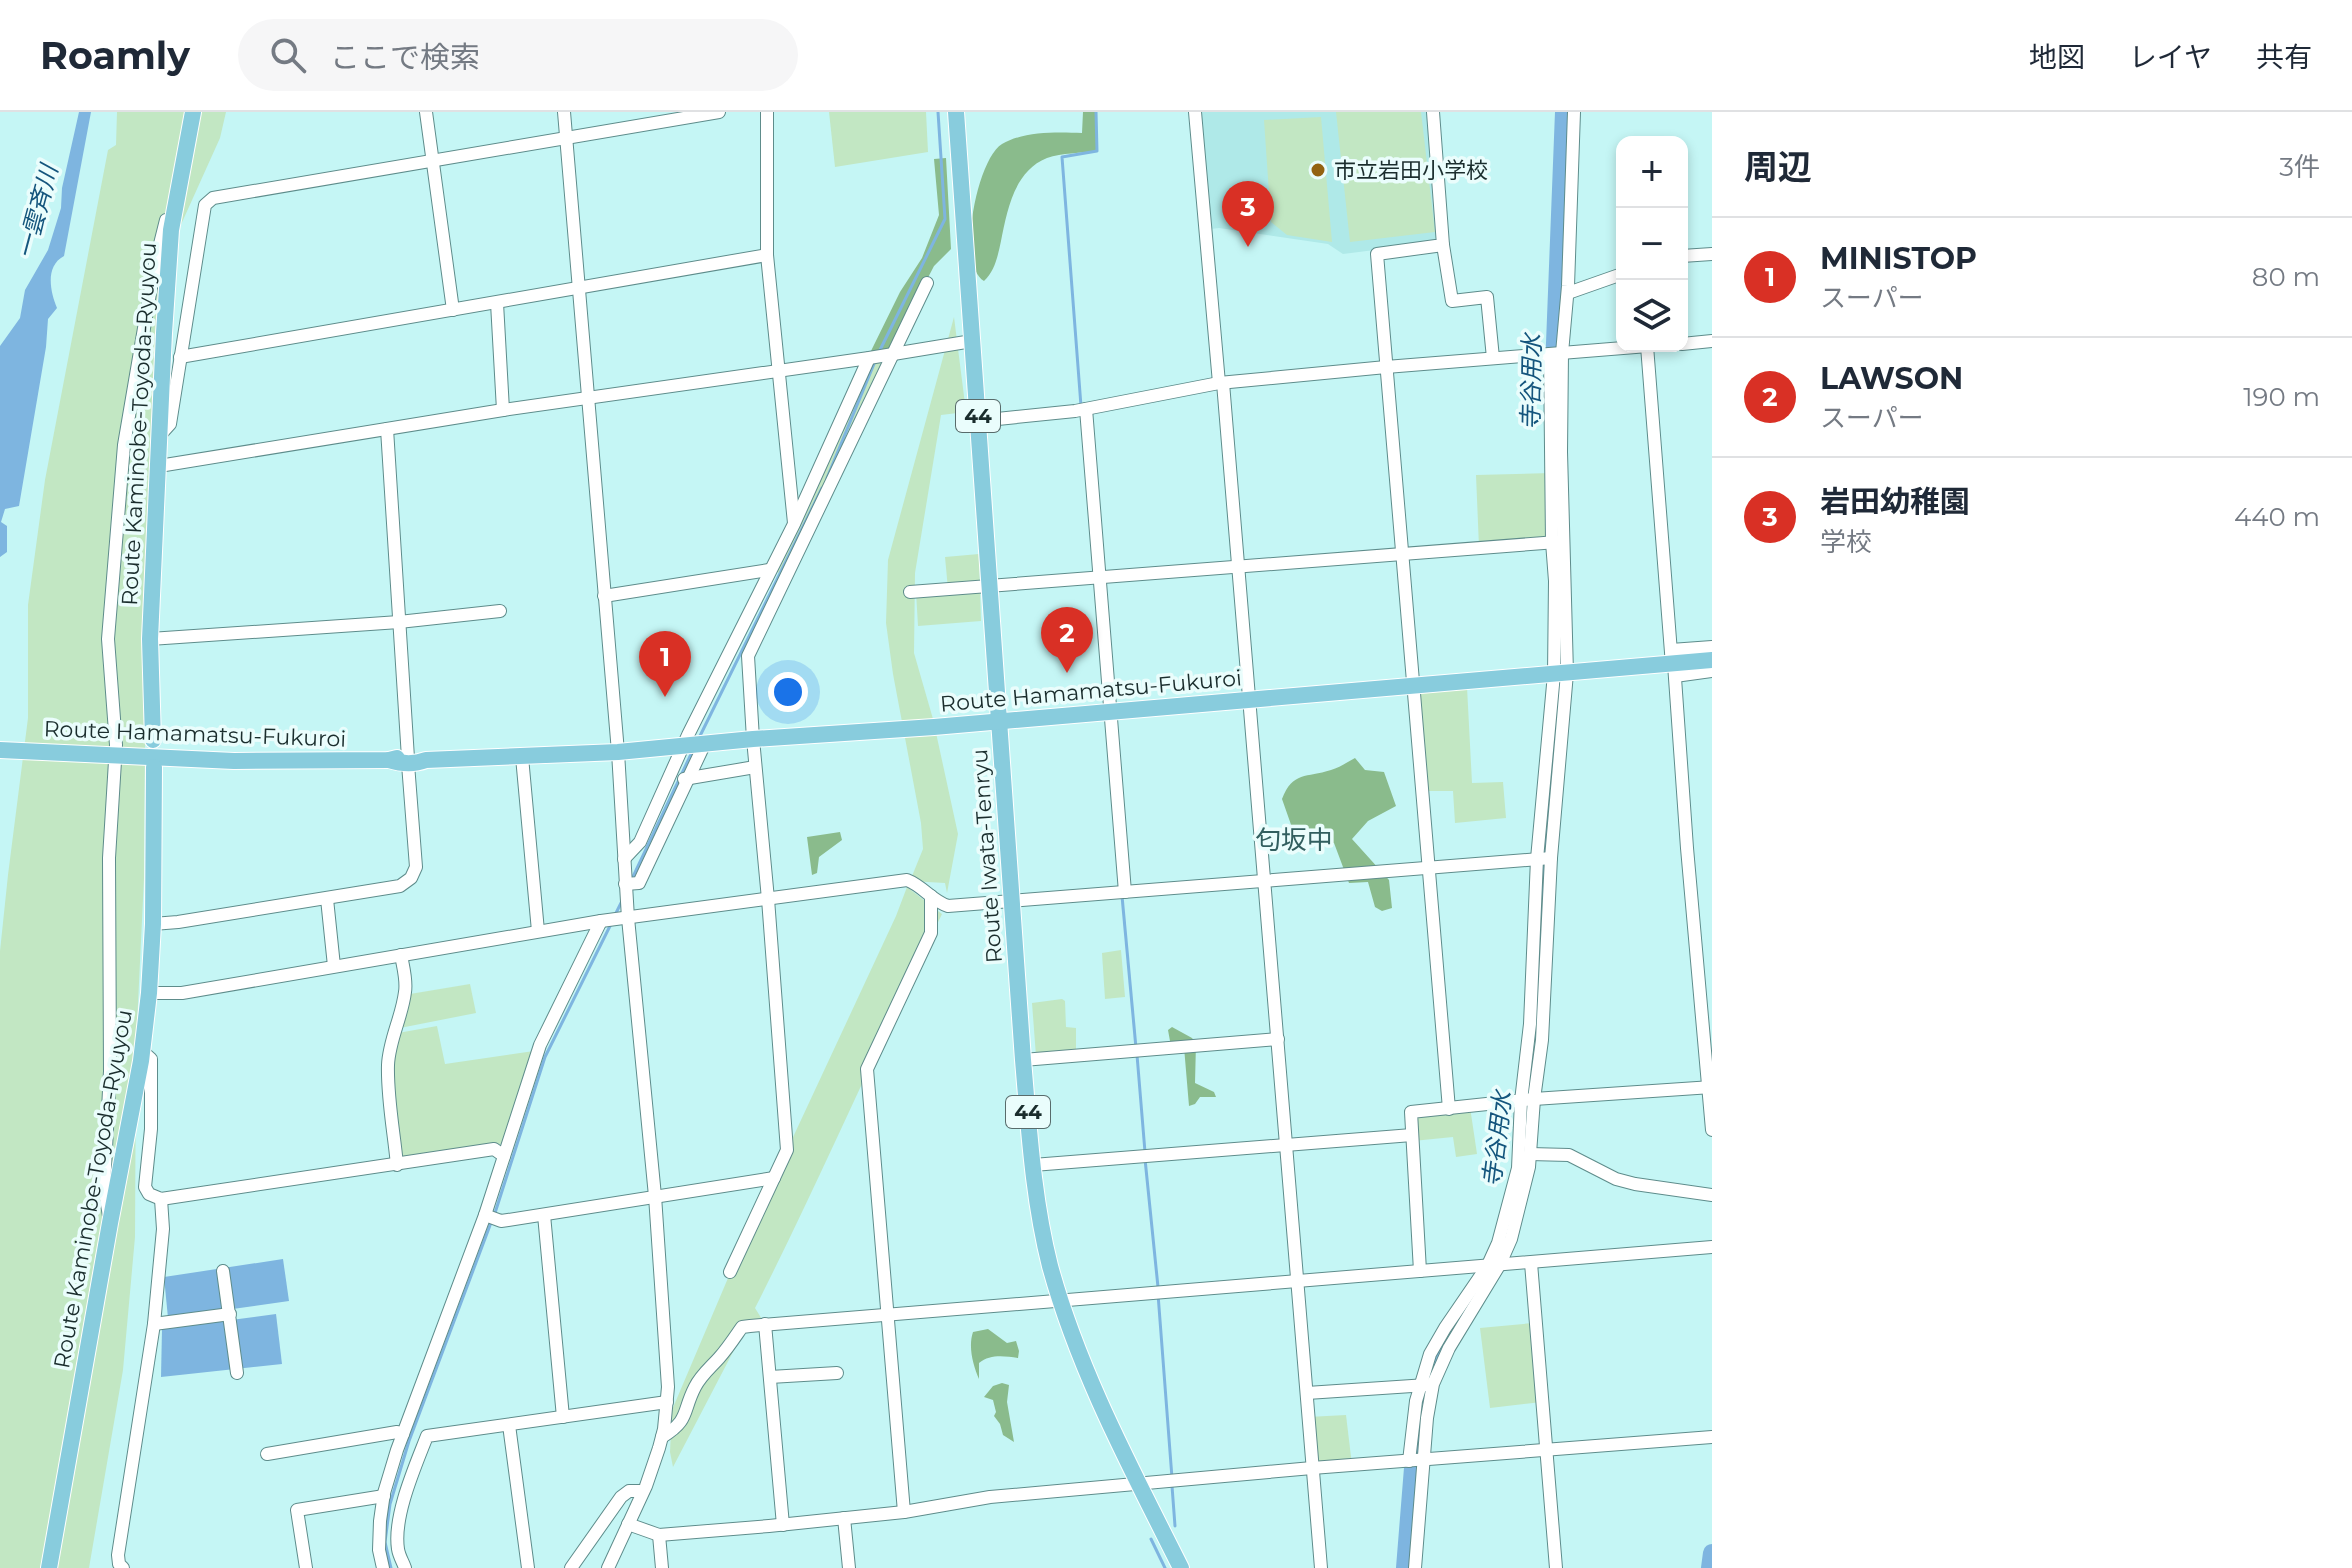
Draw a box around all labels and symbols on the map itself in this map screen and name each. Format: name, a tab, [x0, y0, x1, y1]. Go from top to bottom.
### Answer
place label: 市立岩田小学校	[1334, 157, 1488, 184]
water label: 一雲斉川	[11, 159, 64, 262]
marker: 市立岩田小学校	[1309, 161, 1327, 179]
pin: 3	[1222, 181, 1274, 247]
street label: Route Kaminobe-Toyoda-Ryuyou	[116, 242, 162, 606]
water label: 寺谷用水	[1516, 331, 1546, 430]
road number: 44	[956, 400, 1000, 432]
pin: 2	[1041, 607, 1093, 673]
pin: 1	[639, 631, 691, 697]
street label: Route Hamamatsu-Fukuroi	[939, 664, 1243, 718]
your location	[768, 672, 808, 712]
street label: Route Hamamatsu-Fukuroi	[43, 715, 347, 753]
street label: Route Iwata-Tenryu	[966, 748, 1008, 964]
district label: 匂坂中	[1255, 824, 1333, 856]
street label: Route Kaminobe-Toyoda-Ryuyou	[48, 1008, 138, 1370]
water label: 寺谷用水	[1477, 1087, 1518, 1188]
road number: 44	[1006, 1096, 1050, 1128]

